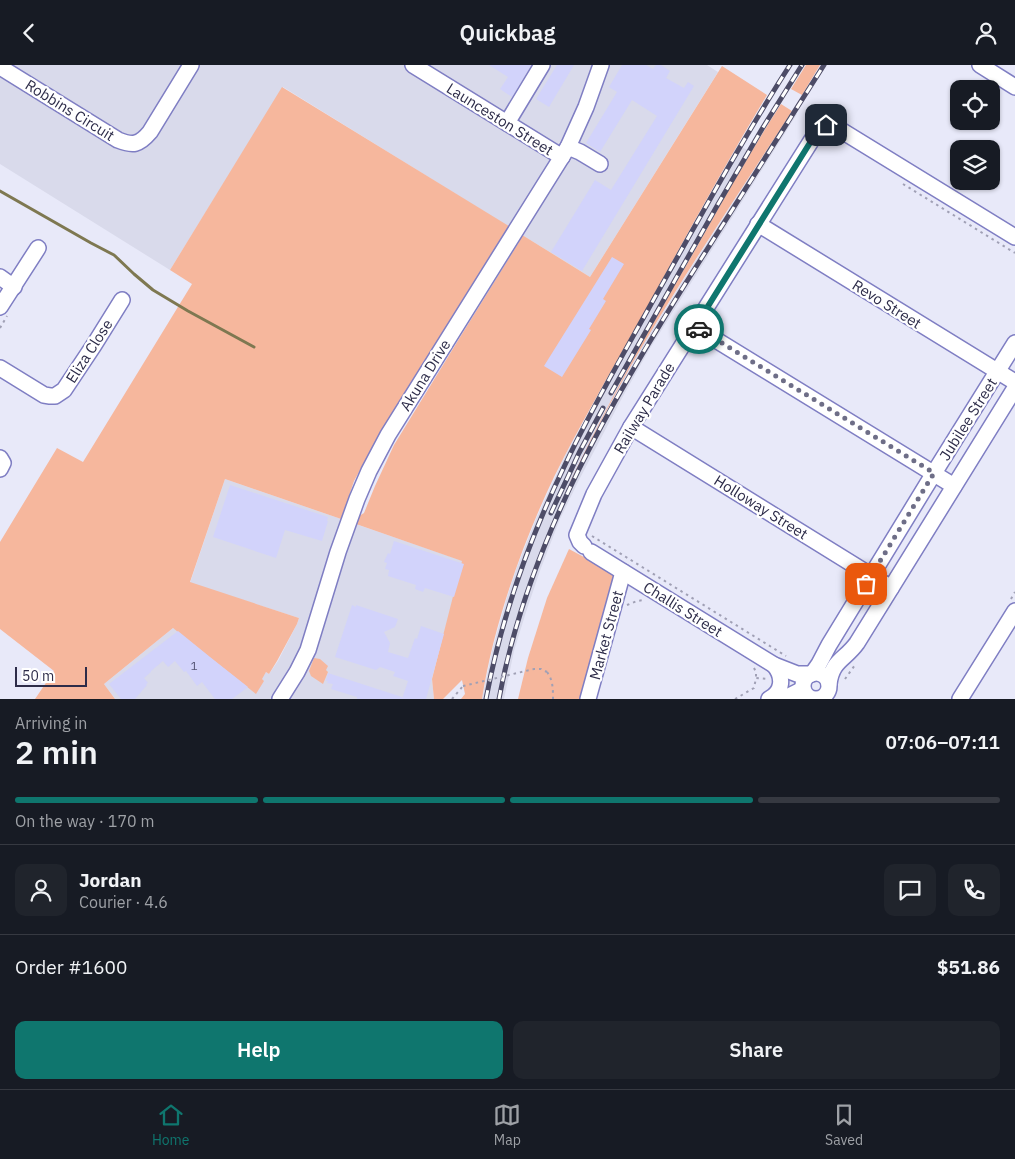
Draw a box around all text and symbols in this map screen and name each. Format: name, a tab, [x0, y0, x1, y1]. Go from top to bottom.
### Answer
text: Quickbag	[460, 18, 555, 47]
icon: back	[15, 19, 43, 47]
icon: person	[972, 19, 1000, 47]
street label: Robbins Circuit	[22, 75, 118, 145]
street label: Launceston Street	[443, 79, 557, 159]
map controls	[950, 80, 1000, 190]
button: locate	[950, 80, 1000, 130]
pin	[805, 104, 847, 146]
icon: home	[812, 111, 840, 139]
button: layers	[950, 140, 1000, 190]
street label: Revo Street	[849, 275, 925, 333]
courier	[674, 304, 724, 354]
street label: Eliza Close	[61, 315, 117, 387]
icon: car	[685, 315, 713, 343]
street label: Akuna Drive	[396, 336, 454, 414]
street label: Railway Parade	[609, 359, 679, 457]
street label: Jubilee Street	[935, 374, 1001, 464]
street label: Holloway Street	[711, 471, 811, 543]
pin	[845, 563, 887, 605]
icon: bag	[852, 570, 880, 598]
street label: Challis Street	[640, 577, 726, 641]
street label: Market Street	[585, 588, 627, 682]
house number: 1	[190, 658, 198, 673]
scale bar	[15, 664, 88, 687]
text: 50 m	[22, 667, 54, 685]
text: Arriving in	[15, 713, 87, 733]
text: 07:06–07:11	[886, 730, 1000, 754]
text: 2 min	[15, 731, 98, 773]
text: On the way · 170 m	[15, 811, 154, 831]
button: person	[15, 864, 67, 916]
button: chat	[884, 864, 936, 916]
button: phone	[948, 864, 1000, 916]
text: Jordan	[79, 868, 142, 892]
text: Courier · 4.6	[79, 892, 168, 912]
text: Order #1600	[15, 955, 127, 979]
text: $51.86	[937, 955, 1000, 979]
button: Help	[15, 1021, 503, 1079]
button: Share	[513, 1021, 1000, 1079]
tab: Home	[152, 1101, 190, 1149]
tab: Map	[493, 1101, 521, 1149]
tab: Saved	[825, 1101, 863, 1149]

